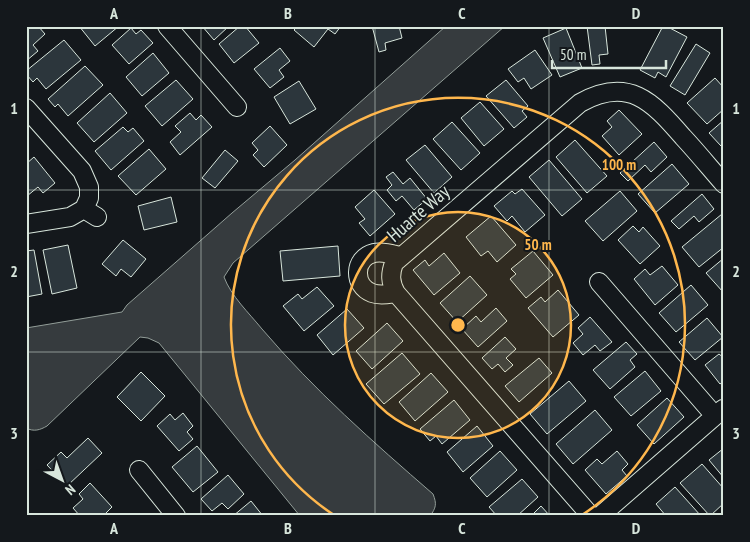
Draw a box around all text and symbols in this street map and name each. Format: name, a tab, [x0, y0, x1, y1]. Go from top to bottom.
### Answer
text: A	[109, 3, 119, 23]
text: B	[284, 3, 292, 23]
text: C	[458, 3, 466, 23]
text: D	[632, 3, 641, 23]
scale bar	[552, 38, 666, 70]
text: 50 m	[560, 45, 586, 64]
text: 1	[10, 98, 18, 118]
text: 1	[732, 98, 740, 118]
text: 100 m	[602, 155, 636, 174]
street label: Huarte Way	[382, 179, 455, 247]
text: 50 m	[524, 235, 552, 254]
text: 2	[10, 261, 18, 281]
text: 2	[732, 261, 740, 281]
centre of rings	[449, 316, 467, 334]
text: 3	[10, 423, 18, 443]
text: 3	[732, 423, 740, 443]
north arrow	[38, 454, 88, 504]
text: N	[62, 481, 79, 499]
text: A	[109, 518, 119, 538]
text: B	[284, 518, 292, 538]
text: C	[458, 518, 466, 538]
text: D	[632, 518, 641, 538]

